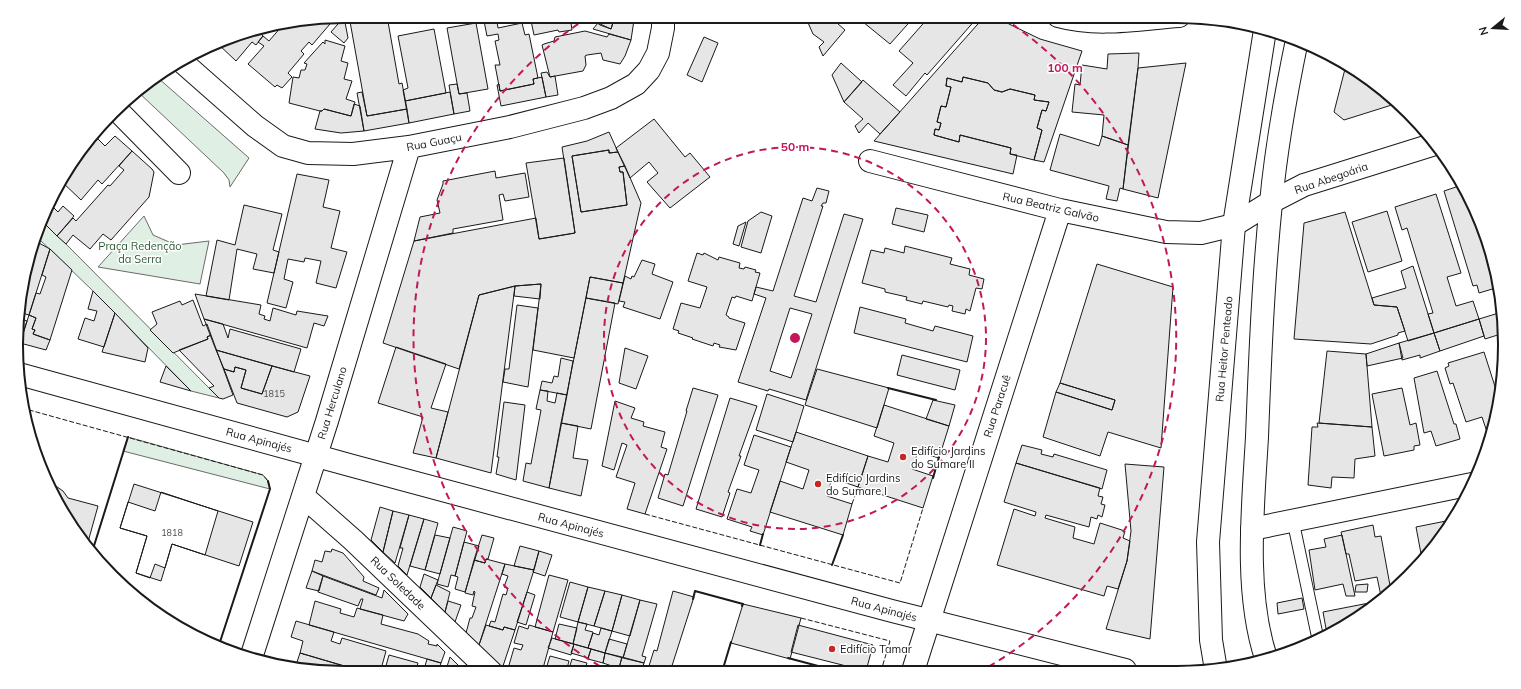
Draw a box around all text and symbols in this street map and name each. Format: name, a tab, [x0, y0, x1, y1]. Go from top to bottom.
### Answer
north arrow	[1473, 8, 1513, 48]
text: N	[1476, 25, 1491, 37]
text: 100 m	[1047, 60, 1083, 75]
street label: Rua Guaçu	[405, 130, 463, 154]
text: 50 m	[781, 139, 809, 154]
street label: Rua Abegoária	[1292, 159, 1370, 197]
street label: Rua Beatriz Galvão	[1001, 189, 1101, 225]
park label: Praça Redenção da Serra	[98, 239, 182, 266]
street label: Rua Heitor Penteado	[1212, 296, 1236, 402]
centre of rings	[788, 331, 802, 345]
street label: Rua Herculano	[314, 365, 350, 441]
street label: Rua Paracuê	[980, 373, 1014, 439]
house number: 1815	[263, 388, 285, 399]
street label: Rua Apinajés	[224, 424, 294, 456]
place label: Edifício Jardins do Sumare II	[911, 444, 985, 471]
marker: Edifício Jardins do Sumare II	[898, 452, 908, 462]
place label: Edifício Jardins do Sumare I	[826, 471, 900, 498]
marker: Edifício Jardins do Sumare I	[813, 479, 823, 489]
street label: Rua Apinajés	[536, 509, 606, 541]
house number: 1818	[161, 527, 183, 538]
street label: Rua Soledade	[368, 553, 428, 613]
street label: Rua Apinajés	[849, 593, 919, 625]
place label: Edifício Tamar	[840, 642, 912, 656]
marker: Edifício Tamar	[827, 644, 837, 654]

